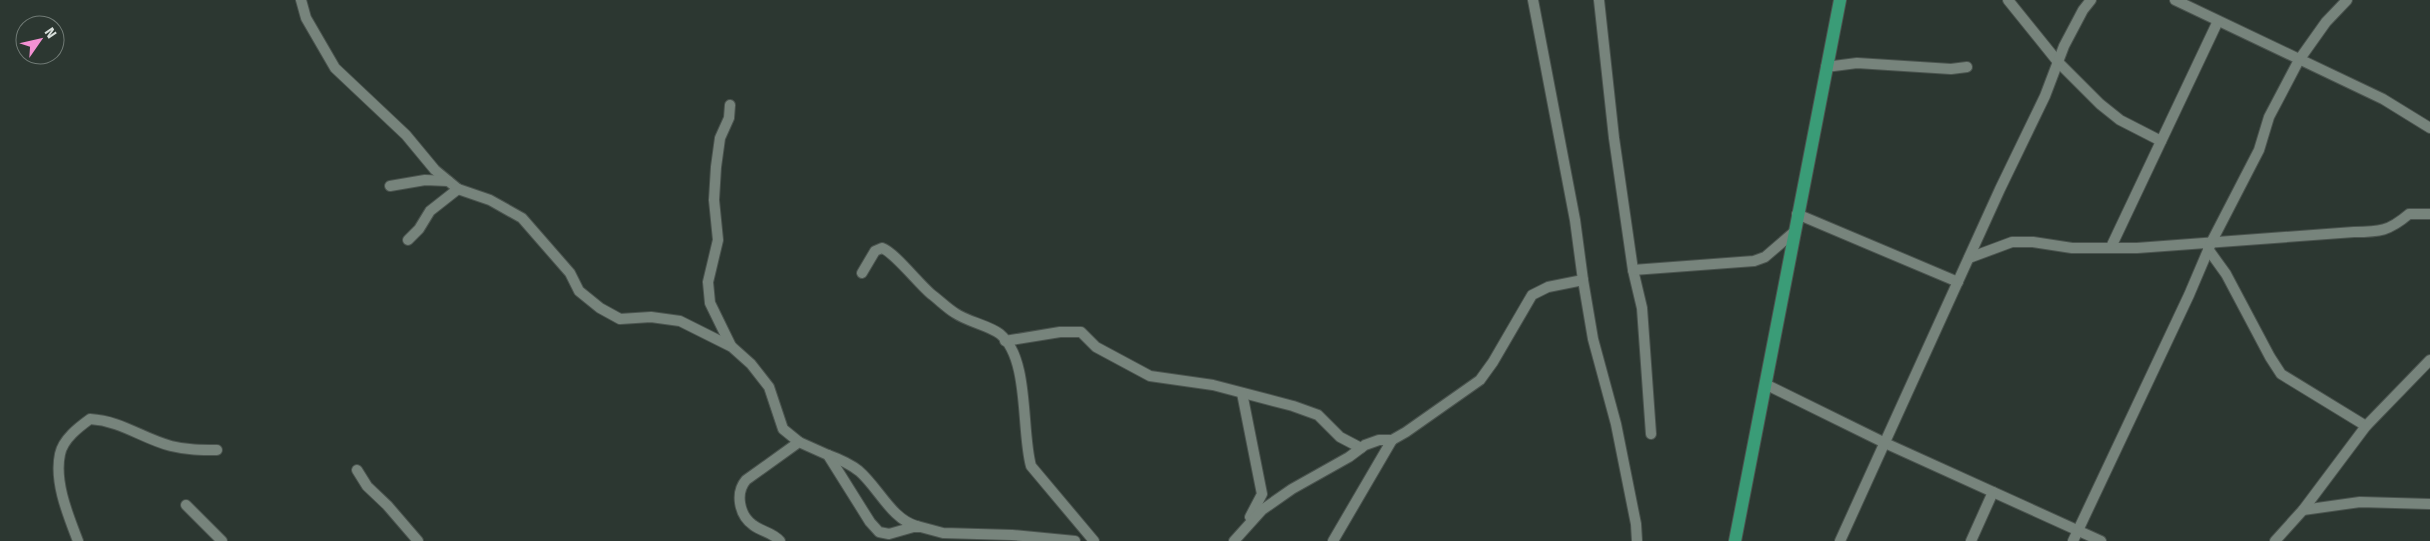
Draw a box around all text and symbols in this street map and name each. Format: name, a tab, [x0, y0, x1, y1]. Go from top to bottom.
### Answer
north arrow	[15, 15, 65, 65]
text: N	[41, 24, 60, 42]

